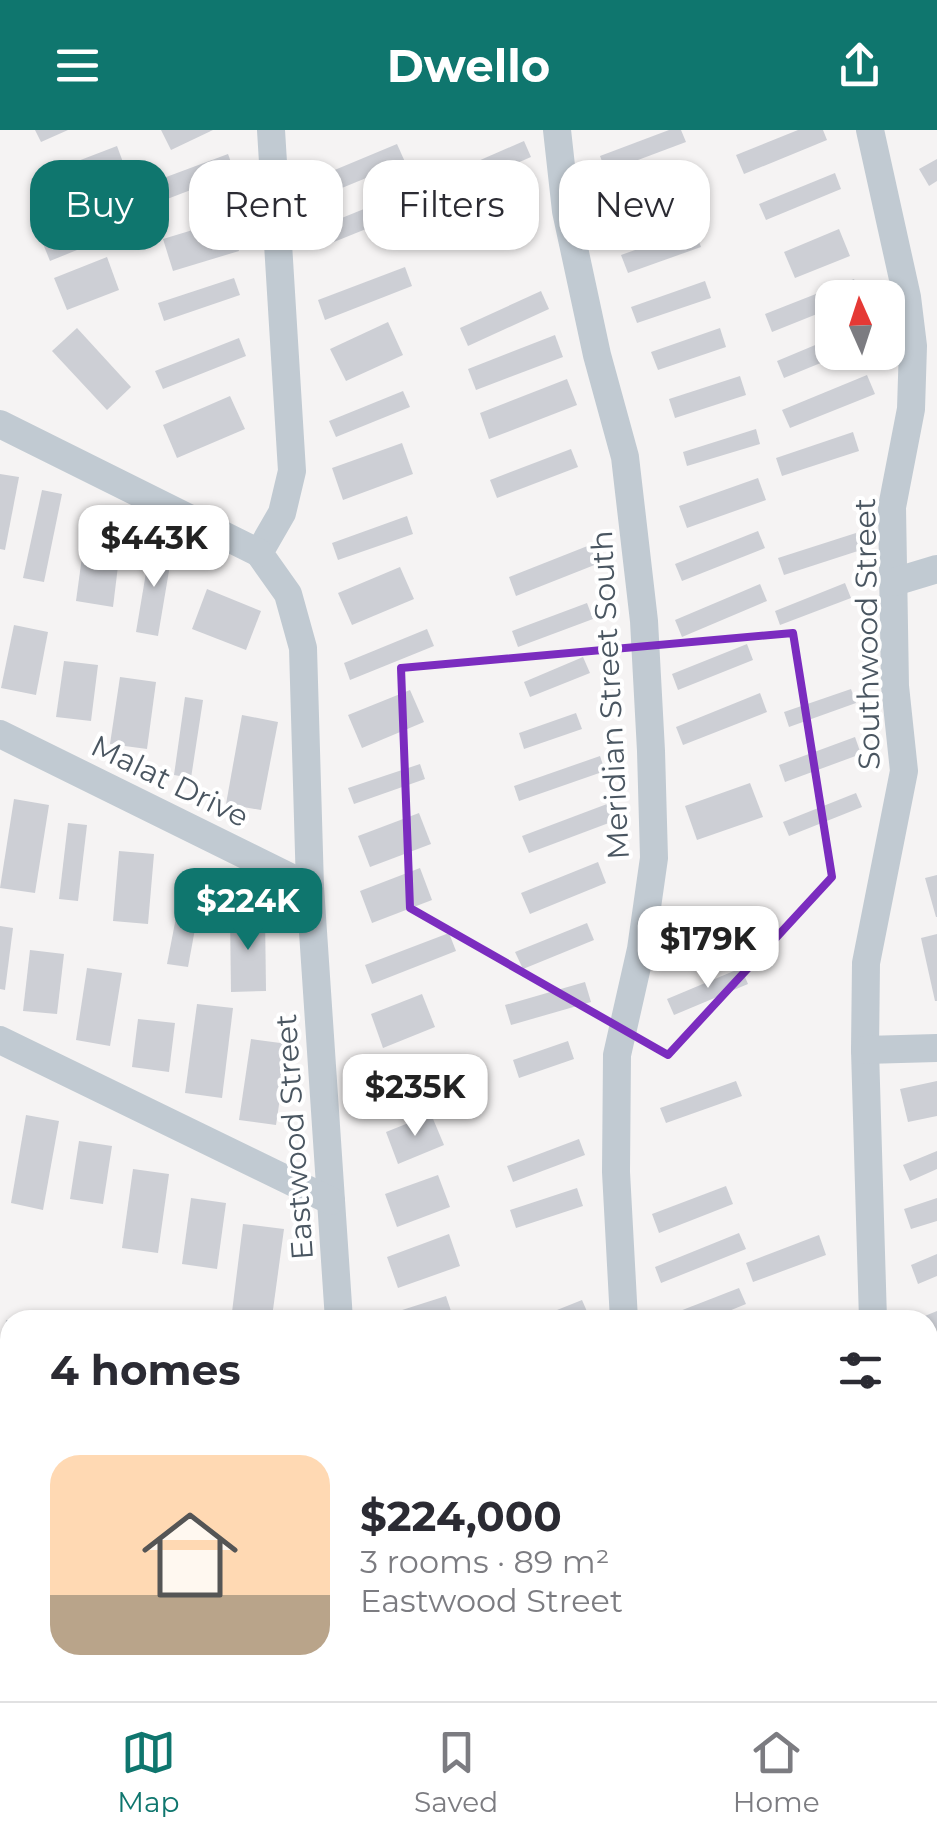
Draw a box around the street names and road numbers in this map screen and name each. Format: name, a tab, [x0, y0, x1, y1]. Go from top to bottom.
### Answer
street label: Southwood Street	[846, 498, 888, 770]
street label: Meridian Street South	[583, 530, 637, 860]
street label: Malat Drive	[85, 727, 255, 835]
street label: Eastwood Street	[267, 1013, 321, 1261]

